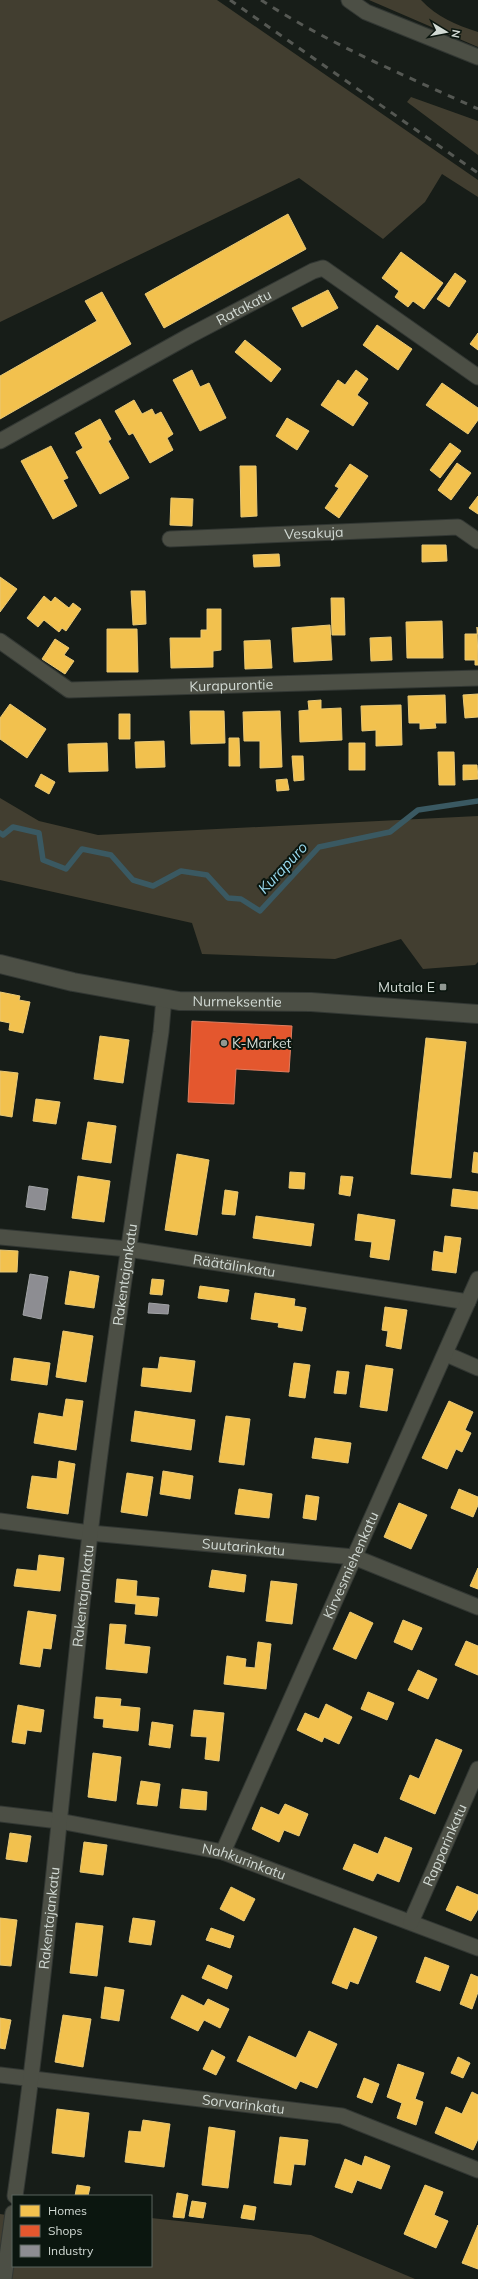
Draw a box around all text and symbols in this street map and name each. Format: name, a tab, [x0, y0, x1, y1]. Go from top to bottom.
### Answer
north arrow	[426, 12, 466, 52]
text: N	[448, 28, 463, 39]
street label: Ratakatu	[213, 285, 274, 329]
street label: Vesakuja	[284, 523, 344, 543]
street label: Kurapurontie	[189, 675, 273, 695]
water label: Kurapuro	[254, 837, 312, 898]
place label: Mutala E	[378, 978, 435, 996]
marker: Mutala E	[438, 982, 448, 992]
street label: Nurmeksentie	[192, 992, 282, 1011]
place label: K-Market	[232, 1034, 292, 1052]
marker: K-Market	[219, 1038, 229, 1048]
street label: Rakentajankatu	[109, 1222, 141, 1327]
street label: Räätälinkatu	[192, 1250, 277, 1281]
street label: Kirvesmiehenkatu	[319, 1509, 382, 1622]
street label: Suutarinkatu	[201, 1534, 286, 1560]
street label: Rakentajankatu	[68, 1544, 98, 1648]
street label: Rapparinkatu	[419, 1801, 471, 1889]
street label: Nahkurinkatu	[201, 1839, 288, 1884]
street label: Rakentajankatu	[35, 1866, 64, 1970]
street label: Sorvarinkatu	[201, 2090, 286, 2118]
legend	[12, 2195, 152, 2267]
text: Homes	[48, 2203, 87, 2218]
text: Shops	[48, 2223, 83, 2238]
text: Industry	[48, 2243, 94, 2258]

